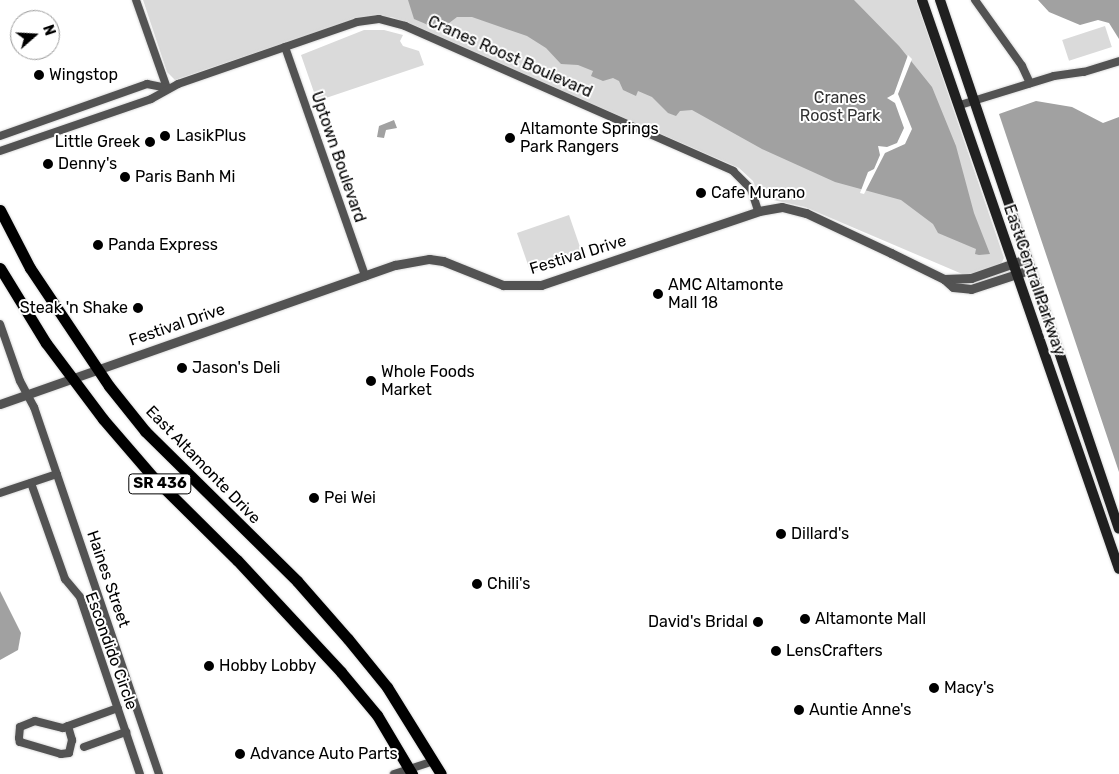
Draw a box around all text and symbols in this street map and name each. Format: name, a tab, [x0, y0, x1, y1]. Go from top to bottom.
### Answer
north arrow	[10, 10, 60, 60]
street label: Cranes Roost Boulevard	[425, 12, 595, 102]
text: N	[39, 23, 58, 38]
place label: Wingstop	[49, 65, 118, 85]
marker: Wingstop	[33, 69, 45, 81]
park label: Cranes Roost Park	[800, 88, 880, 126]
street label: Uptown Boulevard	[307, 89, 369, 225]
place label: Altamonte Springs Park Rangers	[520, 119, 659, 157]
place label: LasikPlus	[176, 126, 246, 146]
marker: LasikPlus	[158, 129, 172, 143]
place label: Little Greek	[55, 132, 140, 152]
marker: Altamonte Springs Park Rangers	[504, 132, 516, 144]
marker: Little Greek	[144, 136, 156, 148]
place label: Denny's	[58, 154, 117, 174]
marker: Denny's	[42, 158, 54, 170]
place label: Paris Banh Mi	[135, 167, 235, 187]
marker: Paris Banh Mi	[119, 171, 131, 183]
place label: Cafe Murano	[711, 183, 805, 203]
marker: Cafe Murano	[695, 187, 707, 199]
street label: East Central Parkway	[999, 202, 1069, 358]
street label: Festival Drive	[527, 231, 629, 279]
place label: Panda Express	[108, 235, 218, 255]
marker: Panda Express	[92, 239, 104, 251]
place label: AMC Altamonte Mall 18	[668, 275, 784, 313]
marker: AMC Altamonte Mall 18	[652, 288, 664, 300]
place label: Steak 'n Shake	[19, 298, 128, 318]
street label: Festival Drive	[127, 300, 227, 350]
marker: Steak 'n Shake	[132, 302, 144, 314]
place label: Jason's Deli	[192, 358, 280, 378]
marker: Jason's Deli	[176, 362, 188, 374]
place label: Whole Foods Market	[381, 362, 475, 400]
marker: Whole Foods Market	[365, 375, 377, 387]
street label: East Altamonte Drive	[142, 402, 264, 528]
road number: SR 436	[128, 472, 192, 496]
place label: Pei Wei	[324, 488, 376, 508]
marker: Pei Wei	[308, 492, 320, 504]
place label: Dillard's	[791, 524, 849, 544]
street label: Haines Street	[82, 528, 134, 630]
marker: Dillard's	[775, 528, 787, 540]
place label: Chili's	[487, 574, 530, 594]
marker: Chili's	[471, 578, 483, 590]
street label: Escondido Circle	[81, 590, 141, 712]
place label: Altamonte Mall	[815, 609, 926, 629]
place label: David's Bridal	[648, 612, 748, 632]
marker: Altamonte Mall	[799, 613, 811, 625]
marker: David's Bridal	[752, 616, 764, 628]
place label: LensCrafters	[786, 641, 883, 661]
marker: LensCrafters	[770, 645, 782, 657]
place label: Hobby Lobby	[219, 656, 317, 676]
marker: Hobby Lobby	[203, 660, 215, 672]
place label: Macy's	[944, 678, 994, 698]
marker: Macy's	[928, 682, 940, 694]
place label: Auntie Anne's	[809, 700, 912, 720]
marker: Auntie Anne's	[793, 704, 805, 716]
place label: Advance Auto Parts	[250, 744, 398, 764]
marker: Advance Auto Parts	[234, 748, 246, 760]

